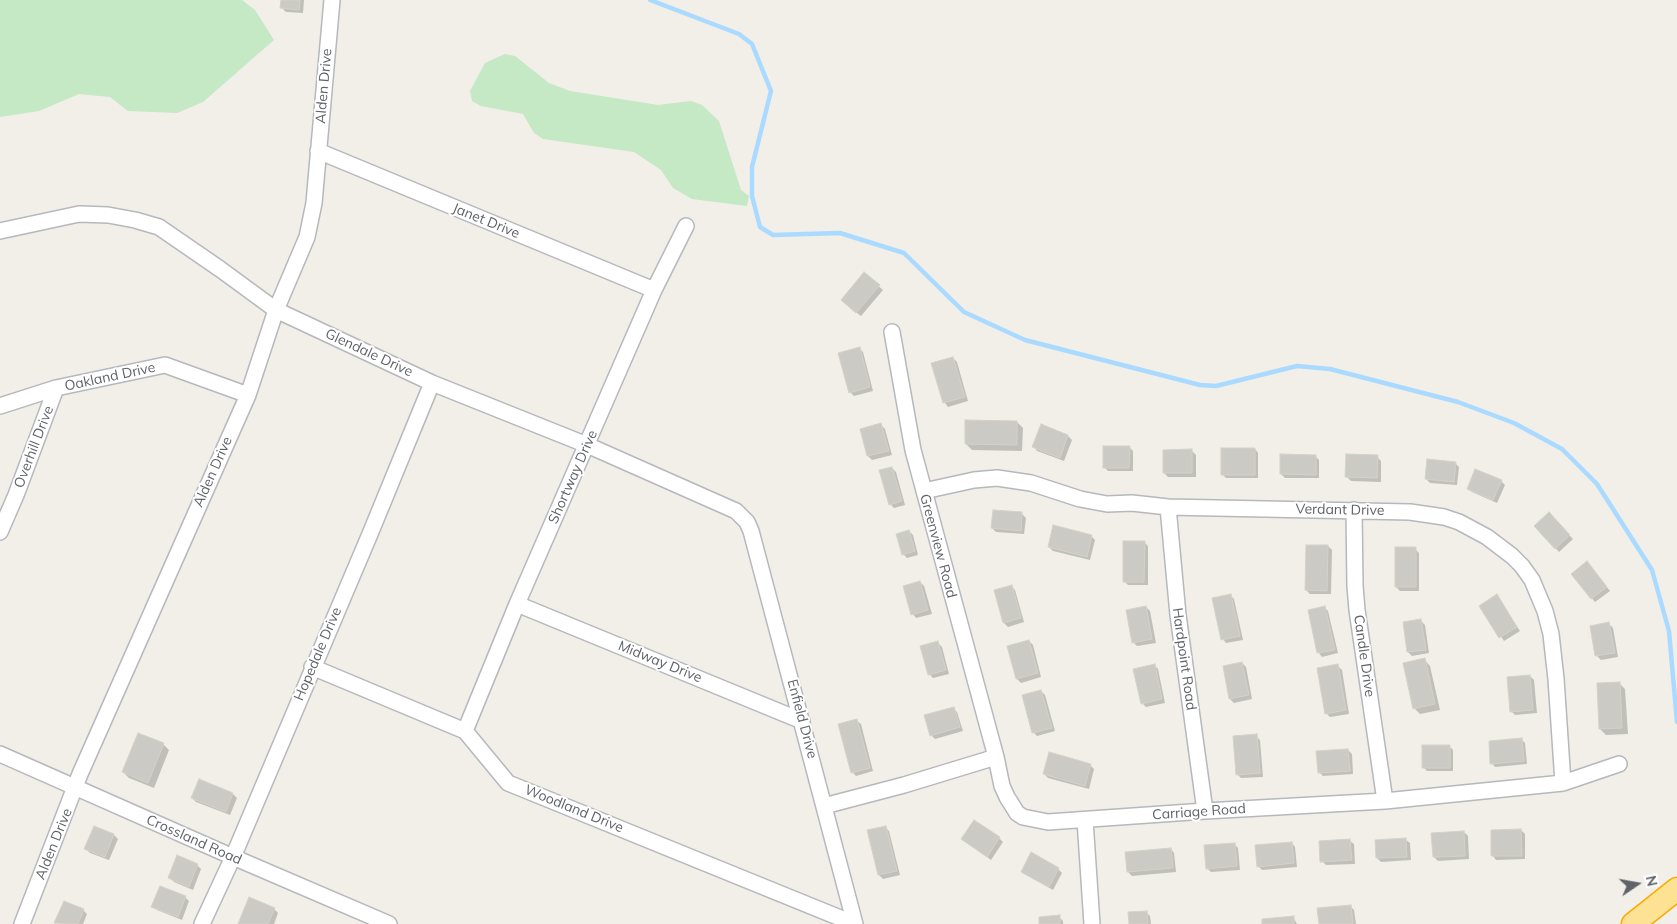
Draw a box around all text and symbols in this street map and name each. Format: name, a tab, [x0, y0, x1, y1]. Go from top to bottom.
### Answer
street label: Alden Drive	[312, 48, 336, 124]
street label: Janet Drive	[450, 200, 522, 242]
street label: Glendale Drive	[323, 325, 415, 381]
street label: Oakland Drive	[63, 359, 157, 395]
street label: Overhill Drive	[11, 404, 57, 490]
street label: Shortway Drive	[545, 428, 601, 526]
street label: Alden Drive	[190, 434, 236, 510]
street label: Greenview Road	[916, 492, 960, 600]
street label: Verdant Drive	[1295, 501, 1385, 519]
street label: Hopedale Drive	[291, 605, 345, 703]
street label: Hardpoint Road	[1168, 607, 1200, 711]
street label: Candle Drive	[1350, 614, 1378, 698]
street label: Midway Drive	[616, 638, 704, 686]
street label: Enfield Drive	[783, 678, 821, 760]
street label: Woodland Drive	[522, 782, 626, 836]
street label: Carriage Road	[1152, 800, 1246, 824]
street label: Alden Drive	[32, 806, 76, 882]
street label: Crossland Road	[144, 811, 244, 869]
north arrow	[1612, 859, 1662, 909]
text: N	[1642, 874, 1662, 888]

